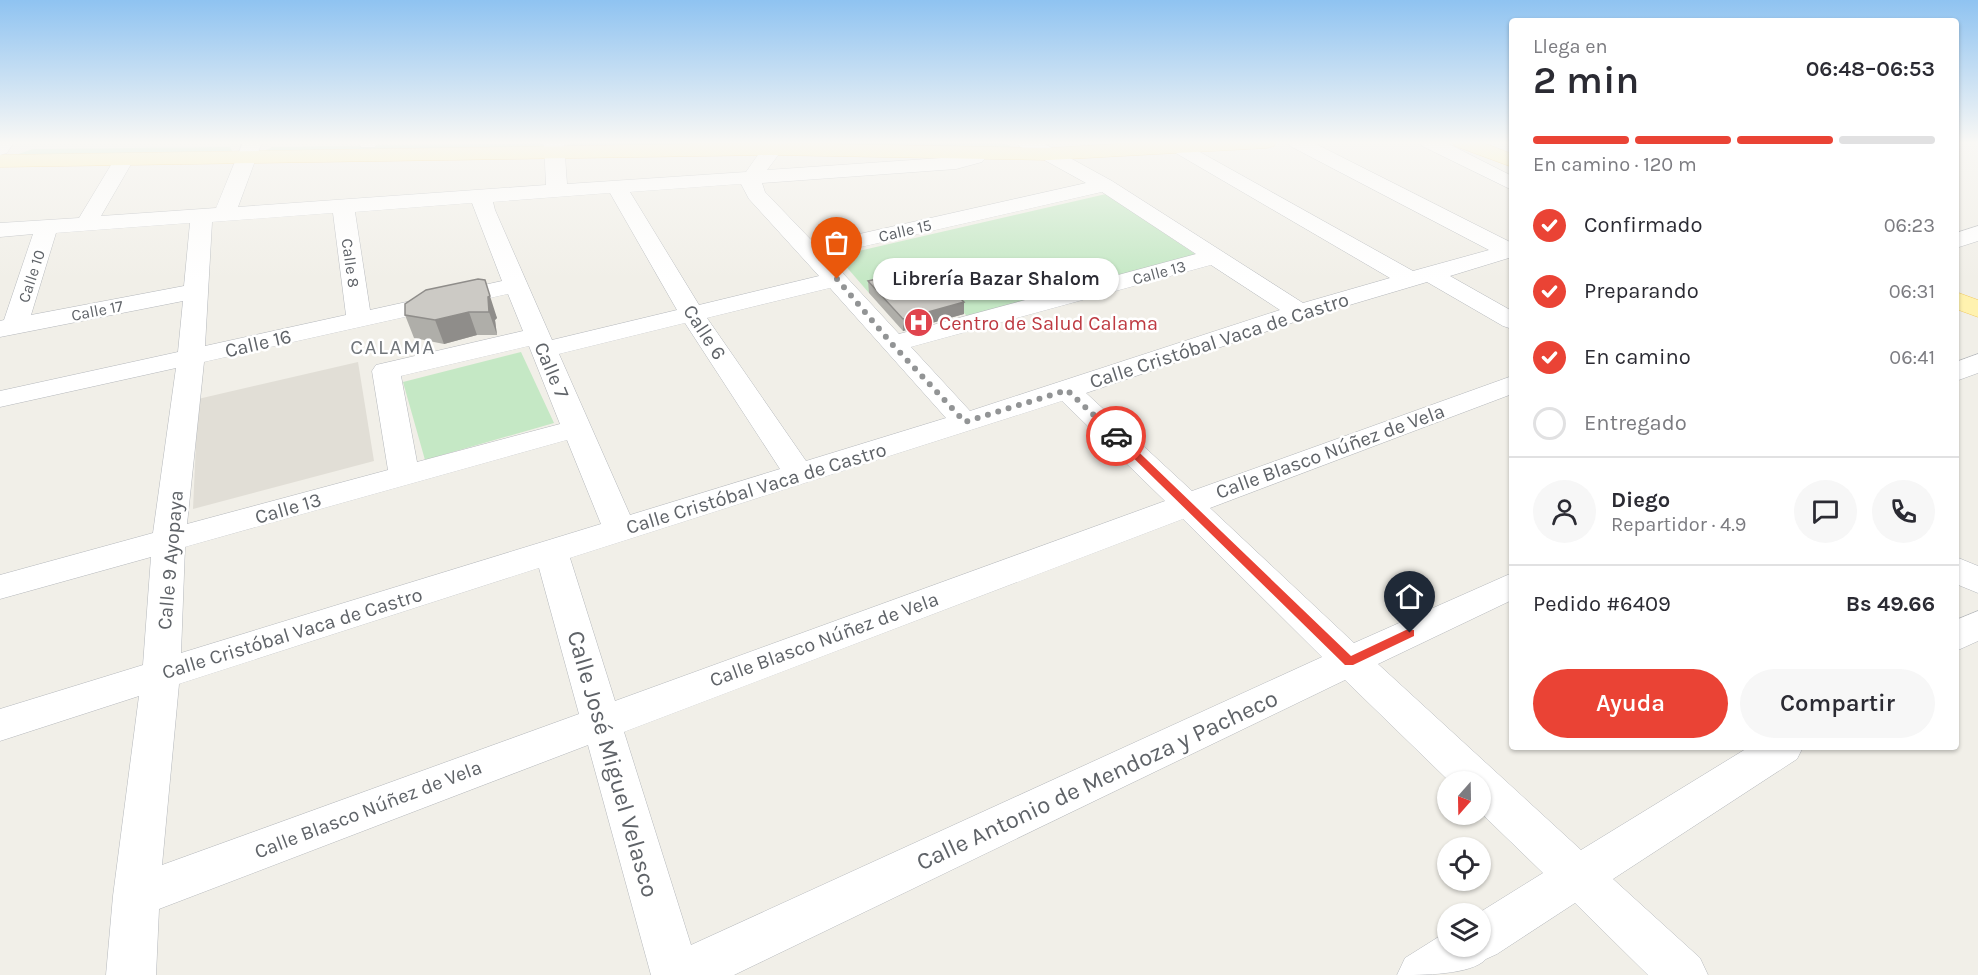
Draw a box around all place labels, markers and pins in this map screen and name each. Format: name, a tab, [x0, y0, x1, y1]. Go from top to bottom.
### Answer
pin	[811, 217, 862, 279]
callout: Librería Bazar Shalom	[873, 258, 1119, 300]
hospital icon: Centro de Salud Calama	[902, 307, 934, 339]
place label: Centro de Salud Calama	[939, 312, 1158, 335]
pin	[1384, 571, 1435, 633]

